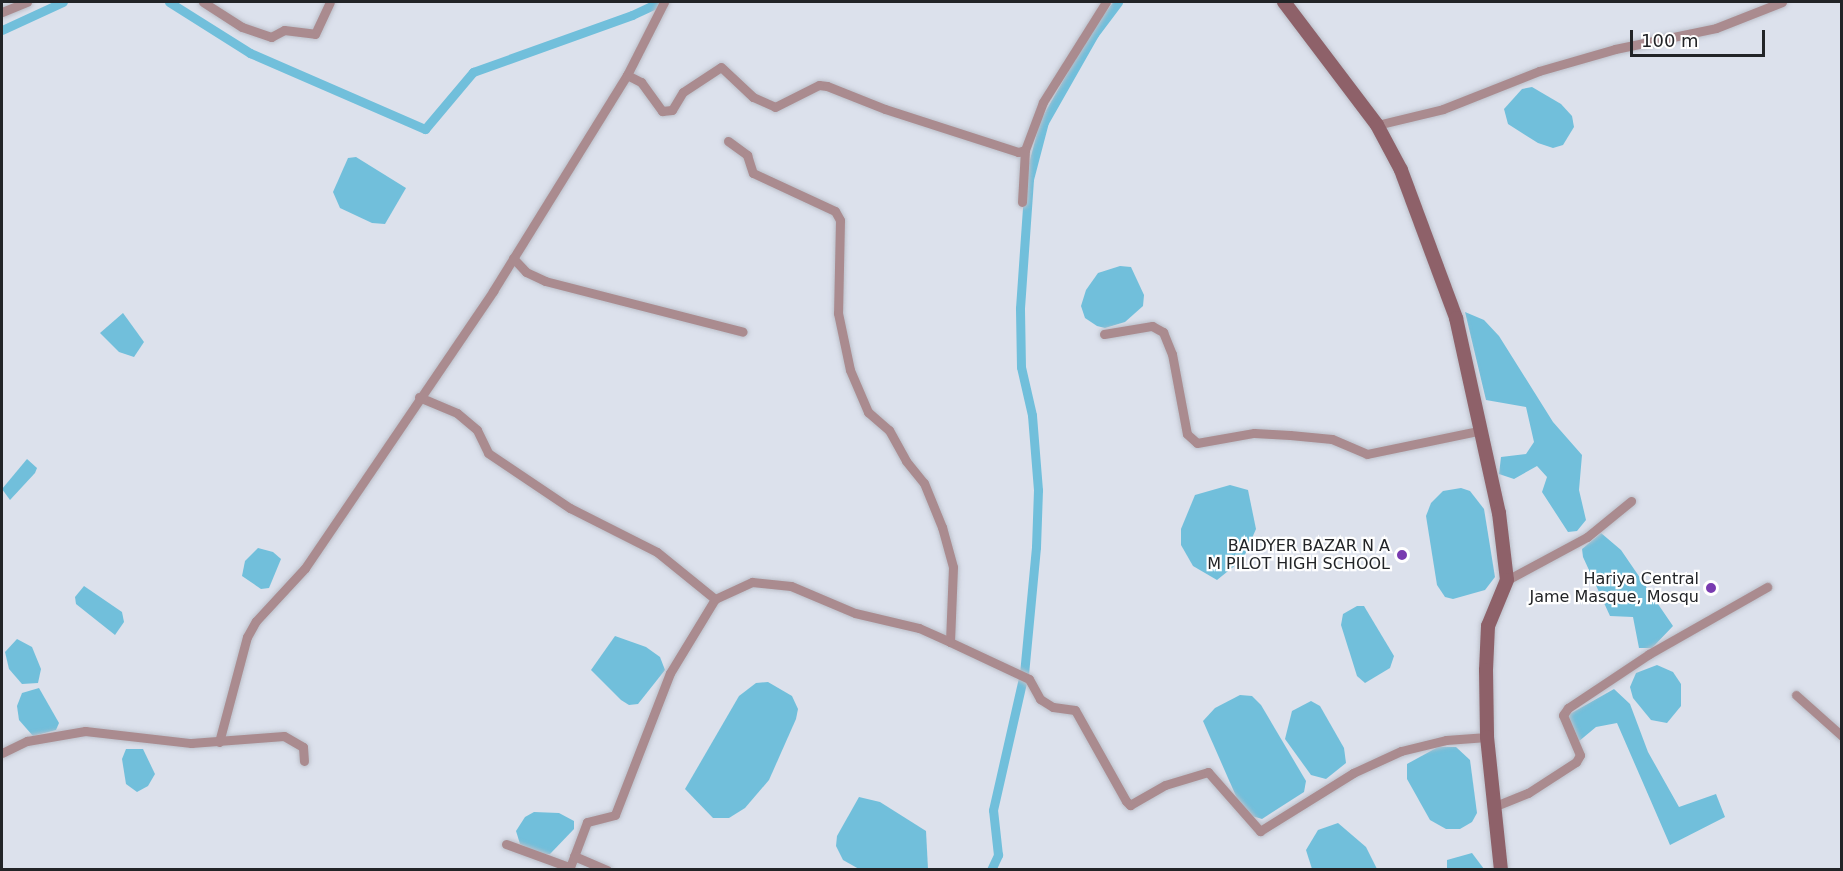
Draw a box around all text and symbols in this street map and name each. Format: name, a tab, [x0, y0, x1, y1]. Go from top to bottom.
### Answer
scale bar	[1633, 18, 1768, 56]
text: 100 m	[1641, 30, 1699, 51]
place label: BAIDYER BAZAR N A M PILOT HIGH SCHOOL	[1207, 536, 1390, 574]
marker: BAIDYER BAZAR N A M PILOT HIGH SCHOOL	[1395, 548, 1409, 562]
place label: Hariya Central Jame Masque, Mosqu	[1529, 569, 1699, 607]
marker: Hariya Central Jame Masque, Mosqu	[1704, 581, 1718, 595]

